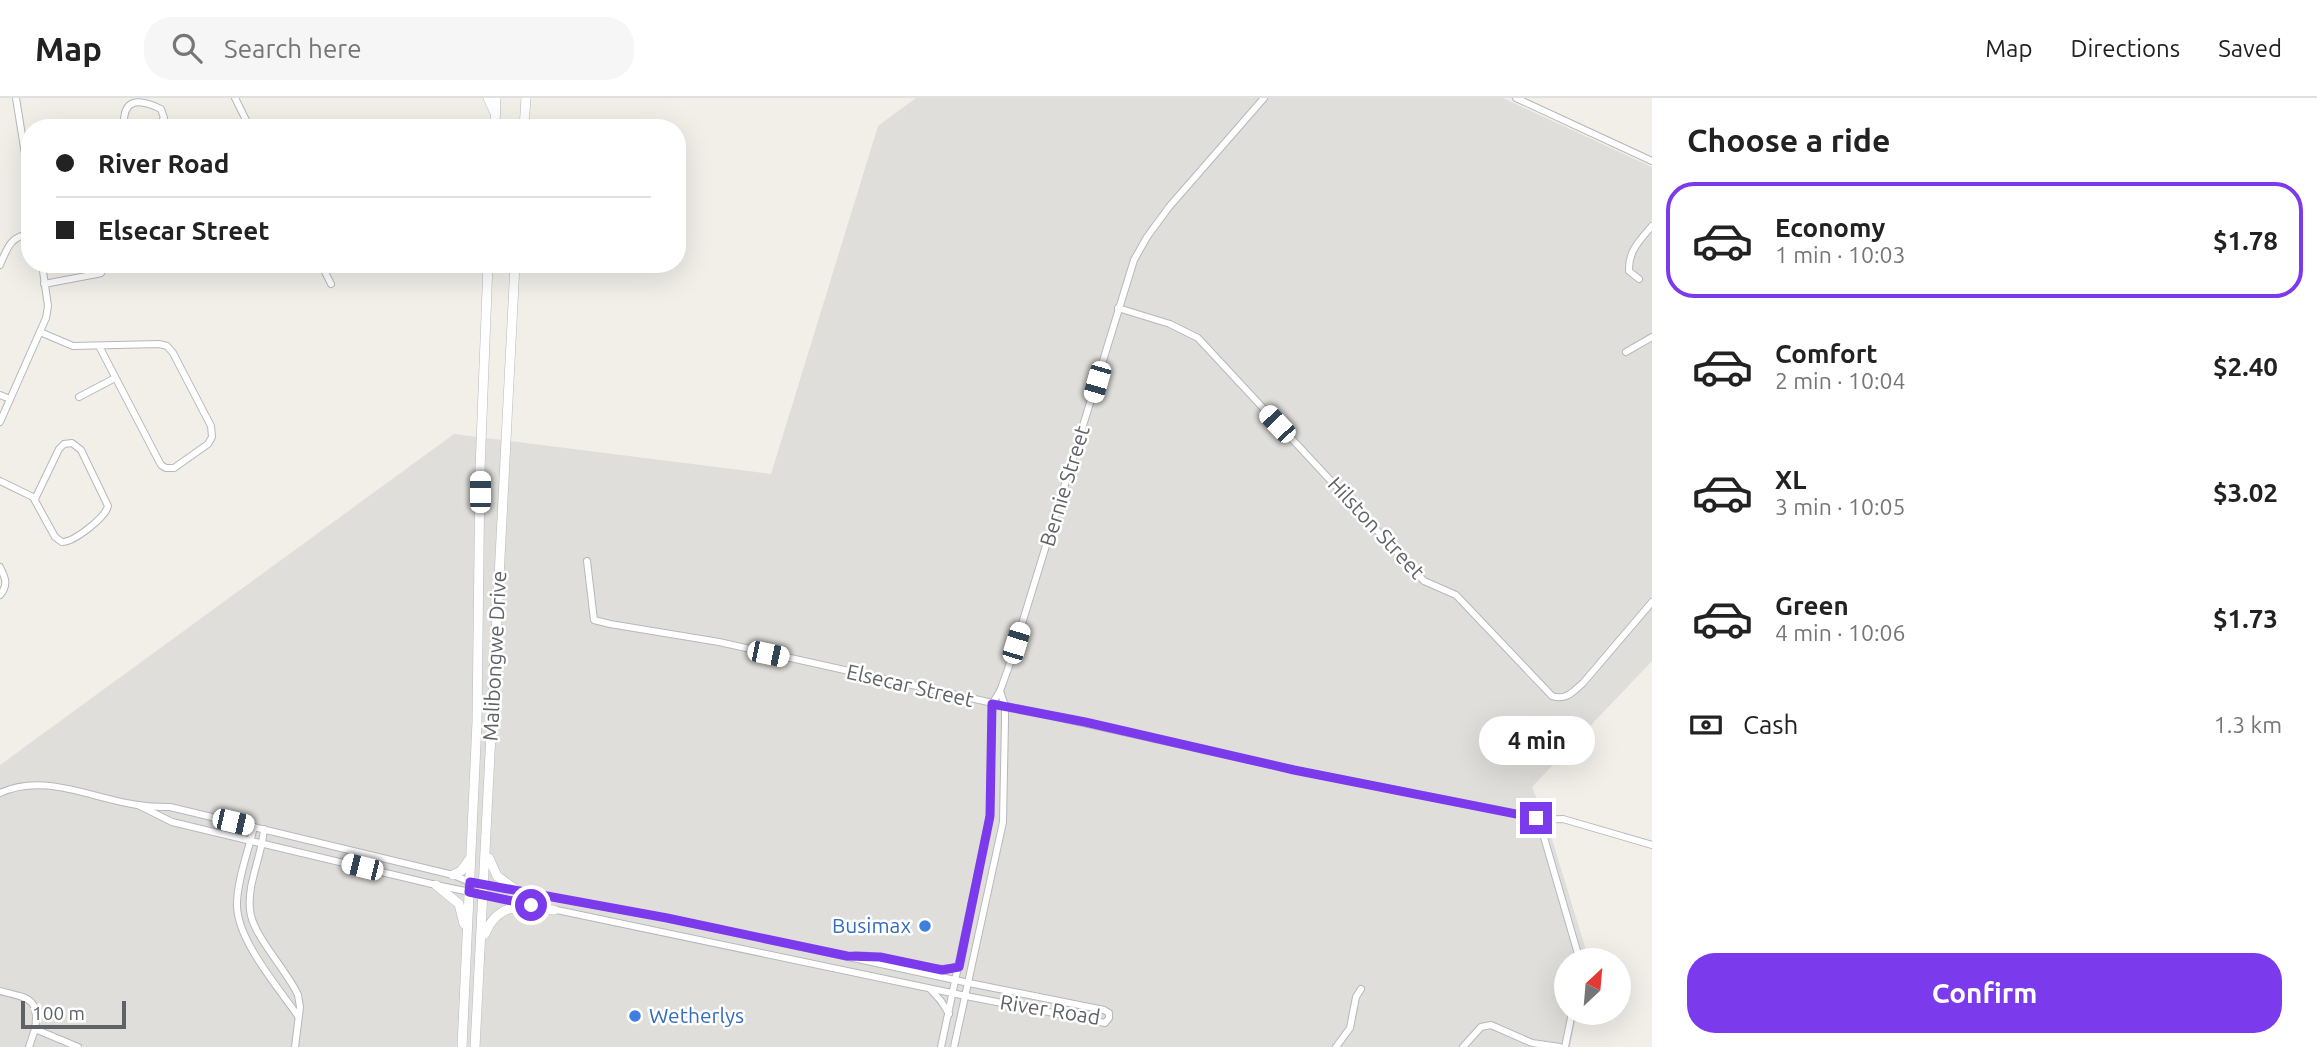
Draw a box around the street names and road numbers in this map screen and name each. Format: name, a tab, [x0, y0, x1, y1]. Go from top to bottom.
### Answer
street label: Bernie Street	[1034, 422, 1094, 549]
street label: Hilston Street	[1324, 471, 1430, 583]
street label: Malibongwe Drive	[478, 570, 510, 742]
street label: Elsecar Street	[844, 659, 976, 711]
street label: River Road	[998, 989, 1102, 1029]

